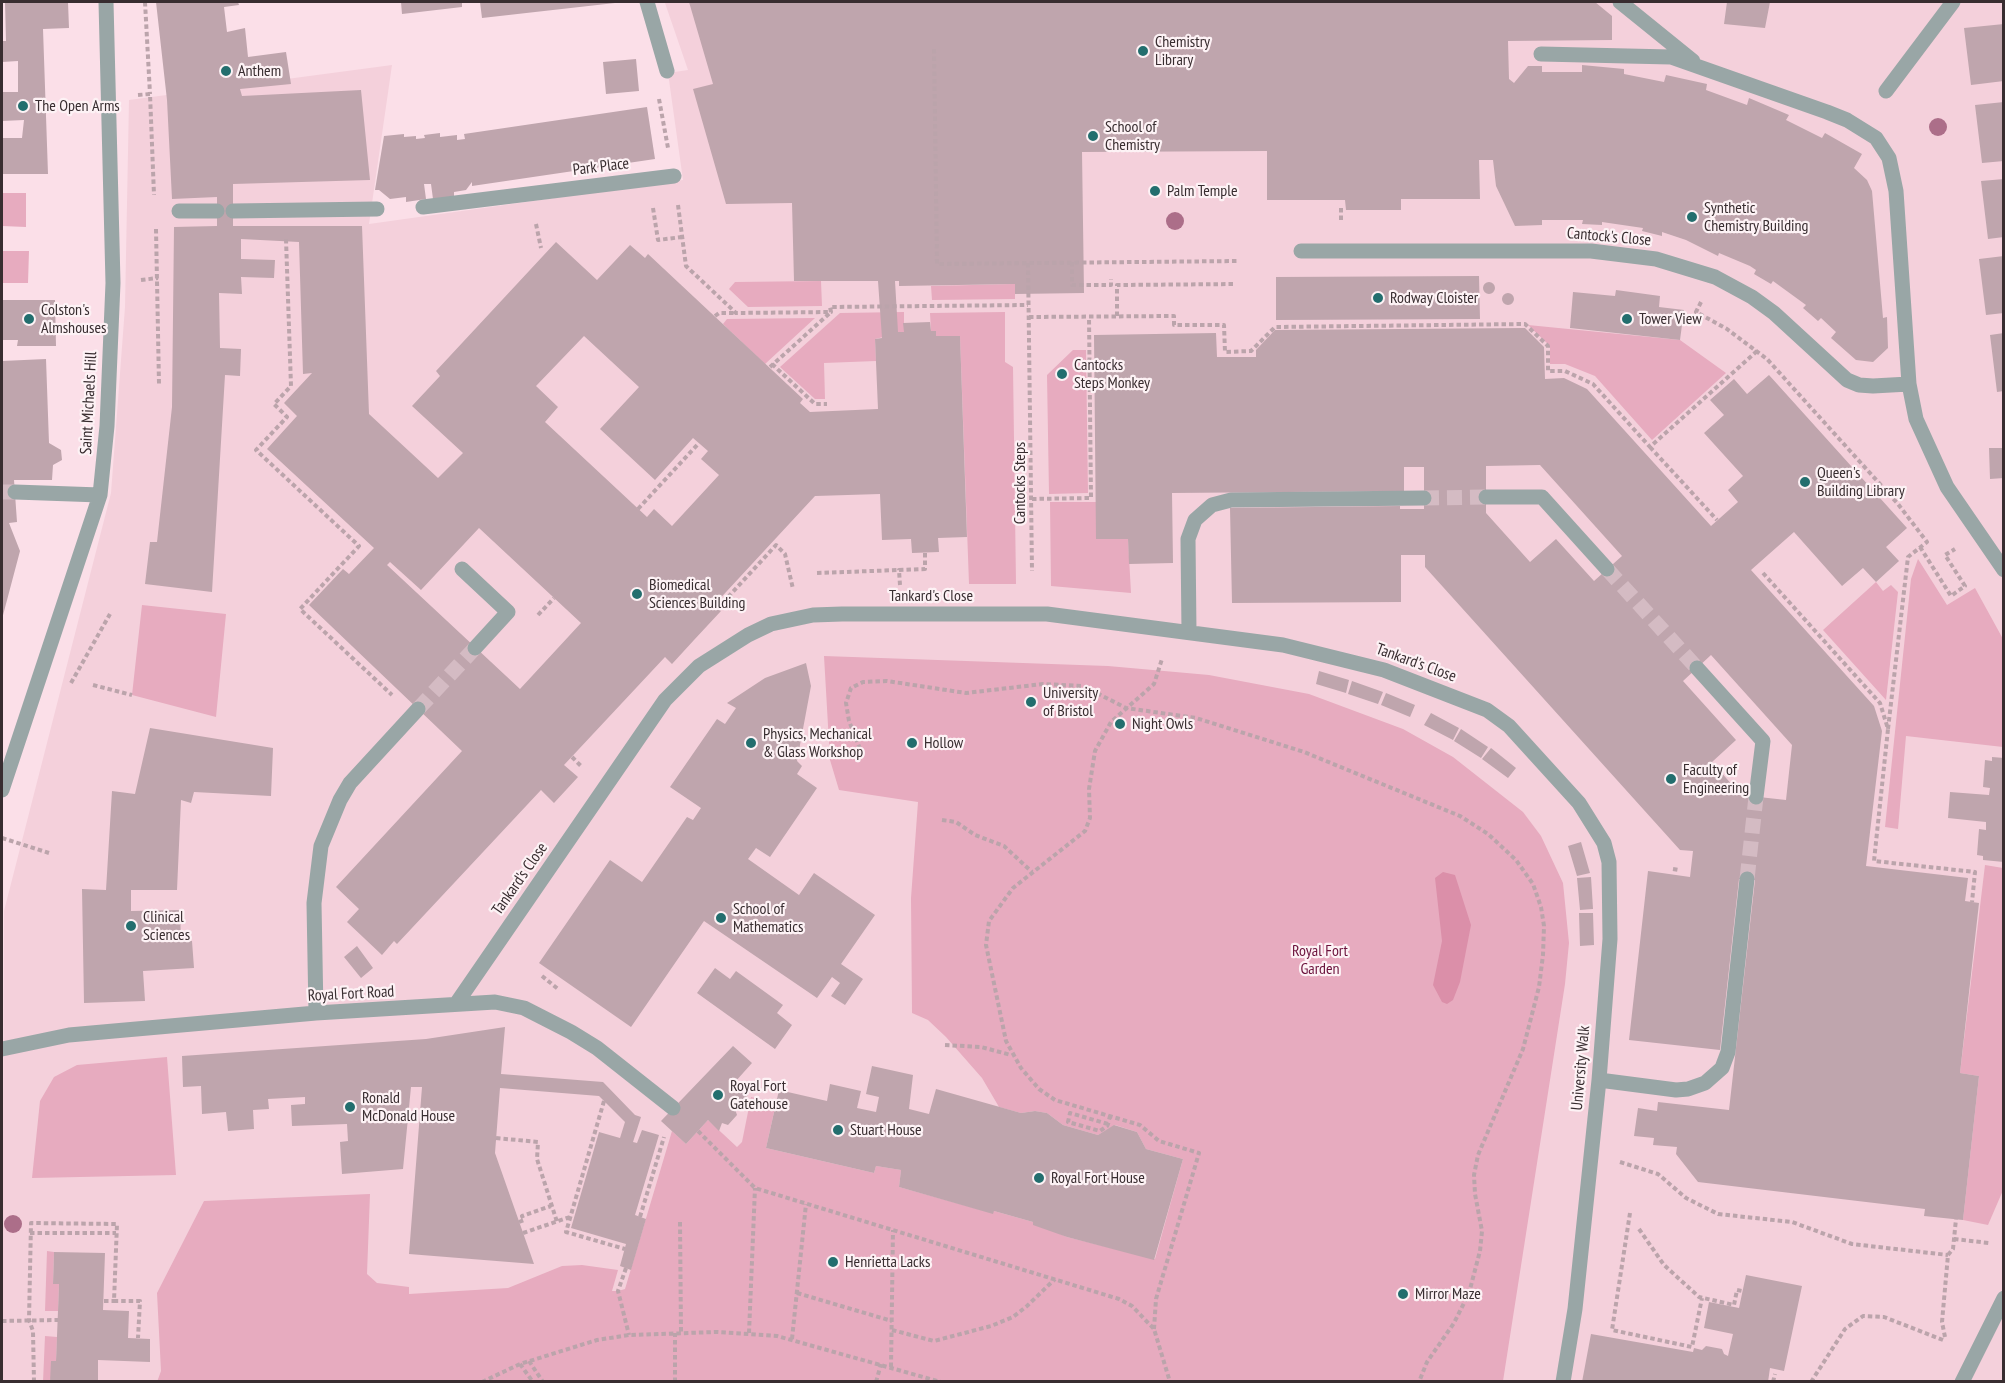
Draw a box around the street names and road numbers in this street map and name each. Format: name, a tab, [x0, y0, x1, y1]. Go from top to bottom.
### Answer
street label: Park Place	[572, 154, 630, 180]
street label: Cantock's Close	[1566, 224, 1652, 250]
street label: Saint Michaels Hill	[77, 351, 101, 455]
street label: Cantocks Steps	[1010, 442, 1030, 524]
street label: Tankard's Close	[889, 586, 973, 606]
street label: Tankard's Close	[1373, 640, 1459, 686]
street label: Tankard's Close	[488, 839, 552, 919]
street label: Royal Fort Road	[307, 982, 395, 1006]
street label: University Walk	[1568, 1025, 1594, 1111]

